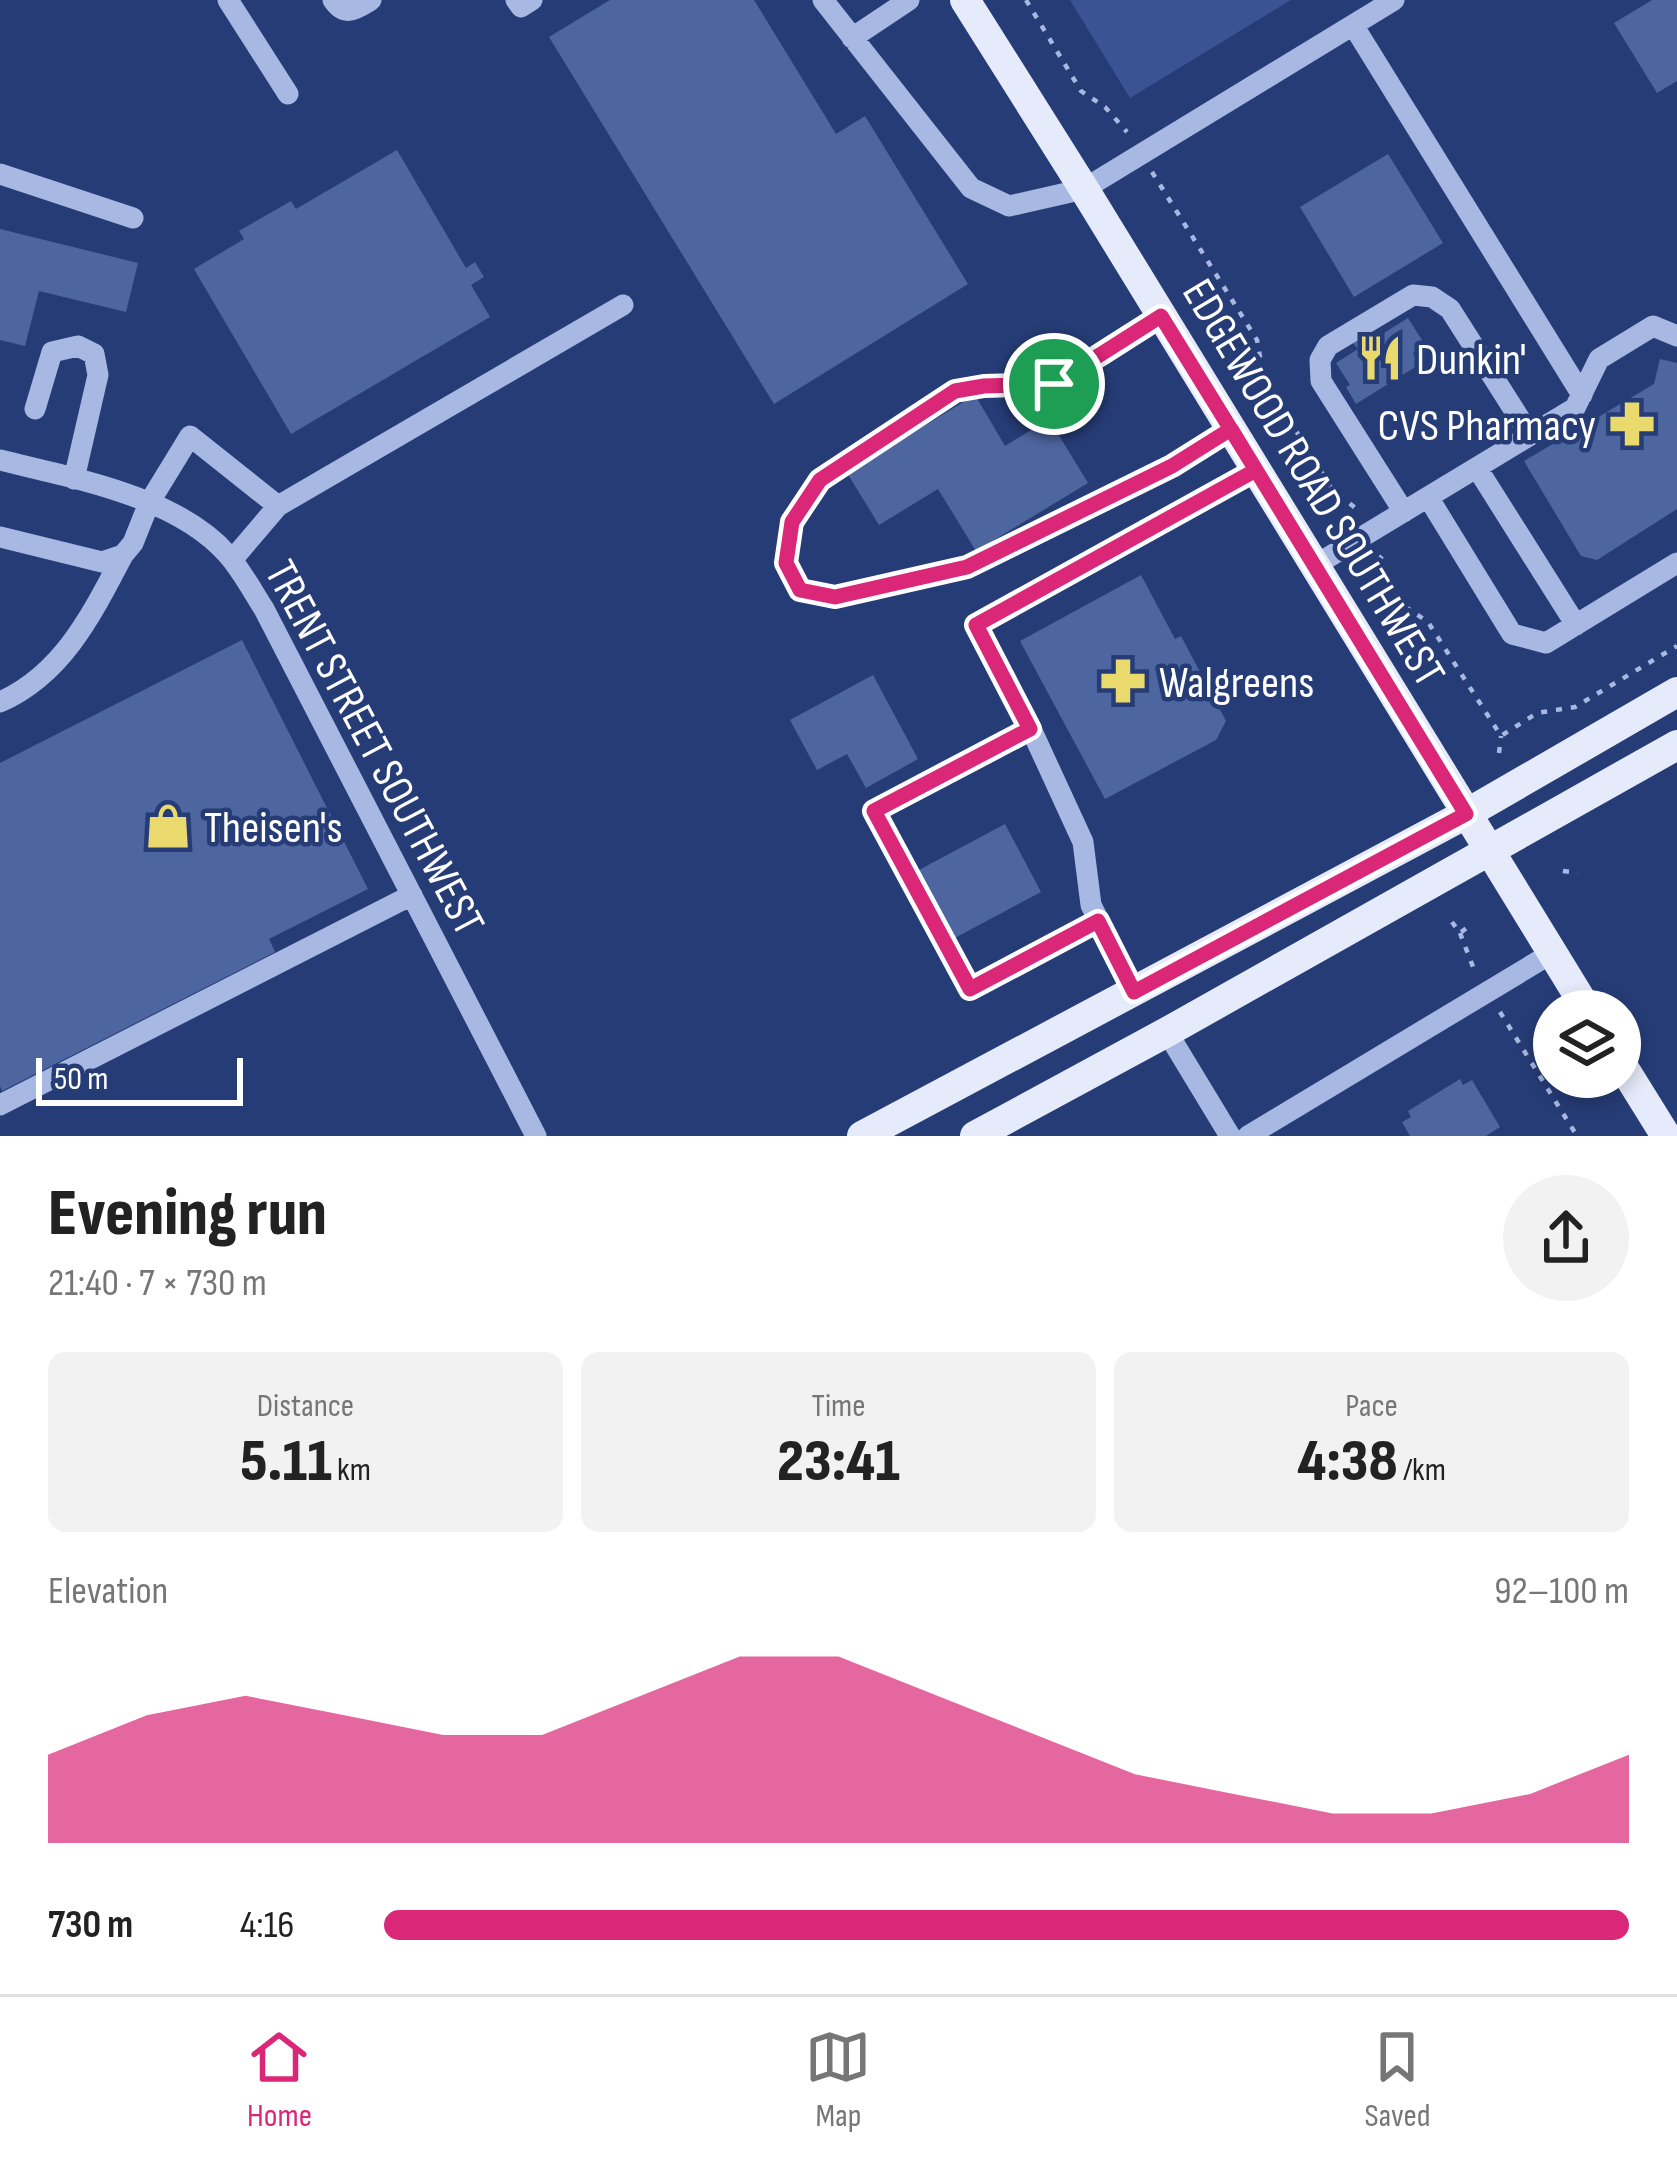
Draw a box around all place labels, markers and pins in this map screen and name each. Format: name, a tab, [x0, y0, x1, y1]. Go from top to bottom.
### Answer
pin	[1003, 333, 1105, 435]
restaurant icon: Dunkin'	[1355, 333, 1405, 383]
place label: Dunkin'	[1416, 333, 1526, 388]
place label: CVS Pharmacy	[1377, 399, 1596, 454]
pharmacy icon: CVS Pharmacy	[1607, 399, 1657, 449]
pharmacy icon: Walgreens	[1098, 656, 1148, 706]
place label: Walgreens	[1159, 656, 1315, 711]
shop icon: Theisen's	[143, 801, 193, 851]
place label: Theisen's	[204, 801, 343, 856]

